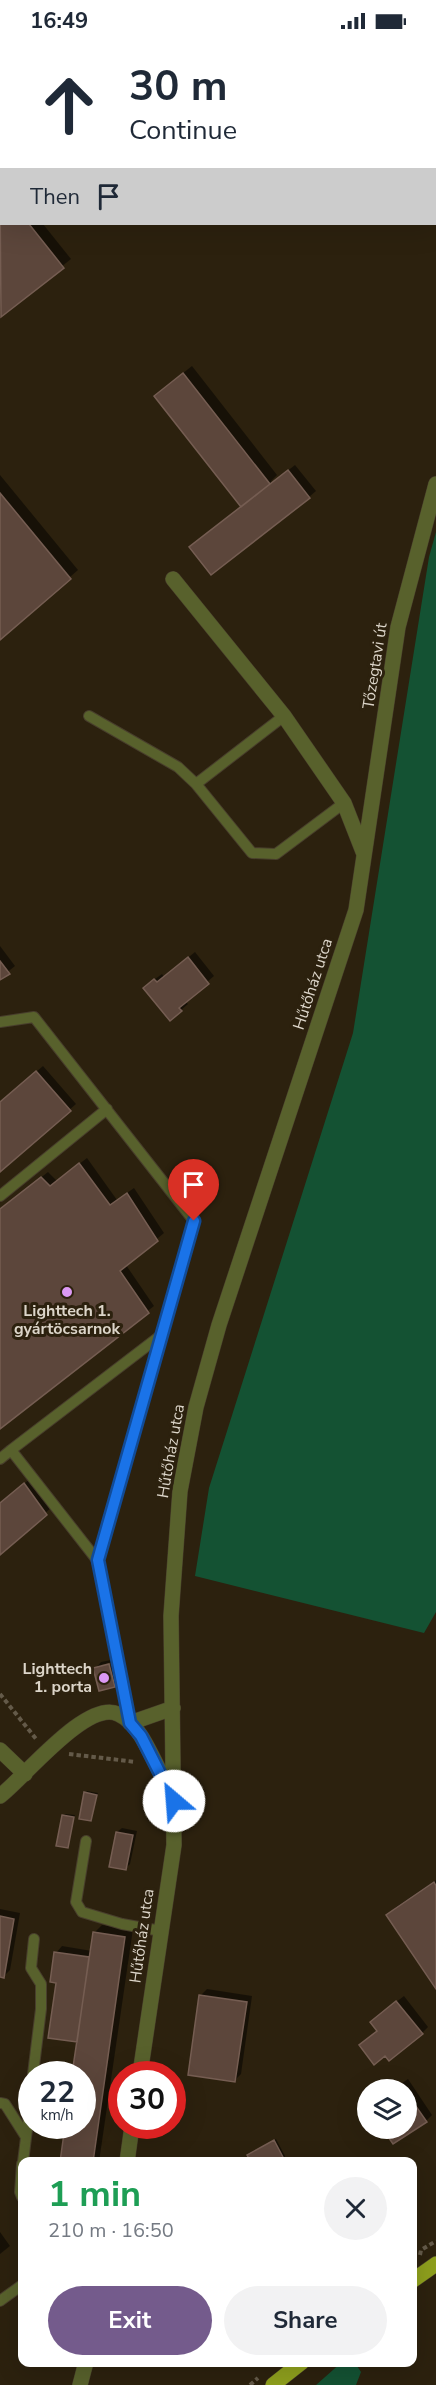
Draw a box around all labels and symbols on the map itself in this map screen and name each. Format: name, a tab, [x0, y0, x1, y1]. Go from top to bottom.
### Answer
street label: Tőzegtavi út	[357, 621, 393, 711]
street label: Hűtőház utca	[288, 935, 338, 1033]
pin	[168, 1159, 219, 1221]
marker: Lighttech 1. gyártöcsarnok	[60, 1285, 74, 1299]
place label: Lighttech 1. gyártöcsarnok	[14, 1300, 121, 1340]
street label: Hűtőház utca	[152, 1402, 190, 1500]
place label: Lighttech 1. porta	[23, 1658, 92, 1698]
marker: Lighttech 1. porta	[97, 1671, 111, 1685]
position arrow	[142, 1769, 206, 1833]
street label: Hűtőház utca	[124, 1887, 160, 1985]
speed limit sign: 30	[108, 2061, 186, 2139]

